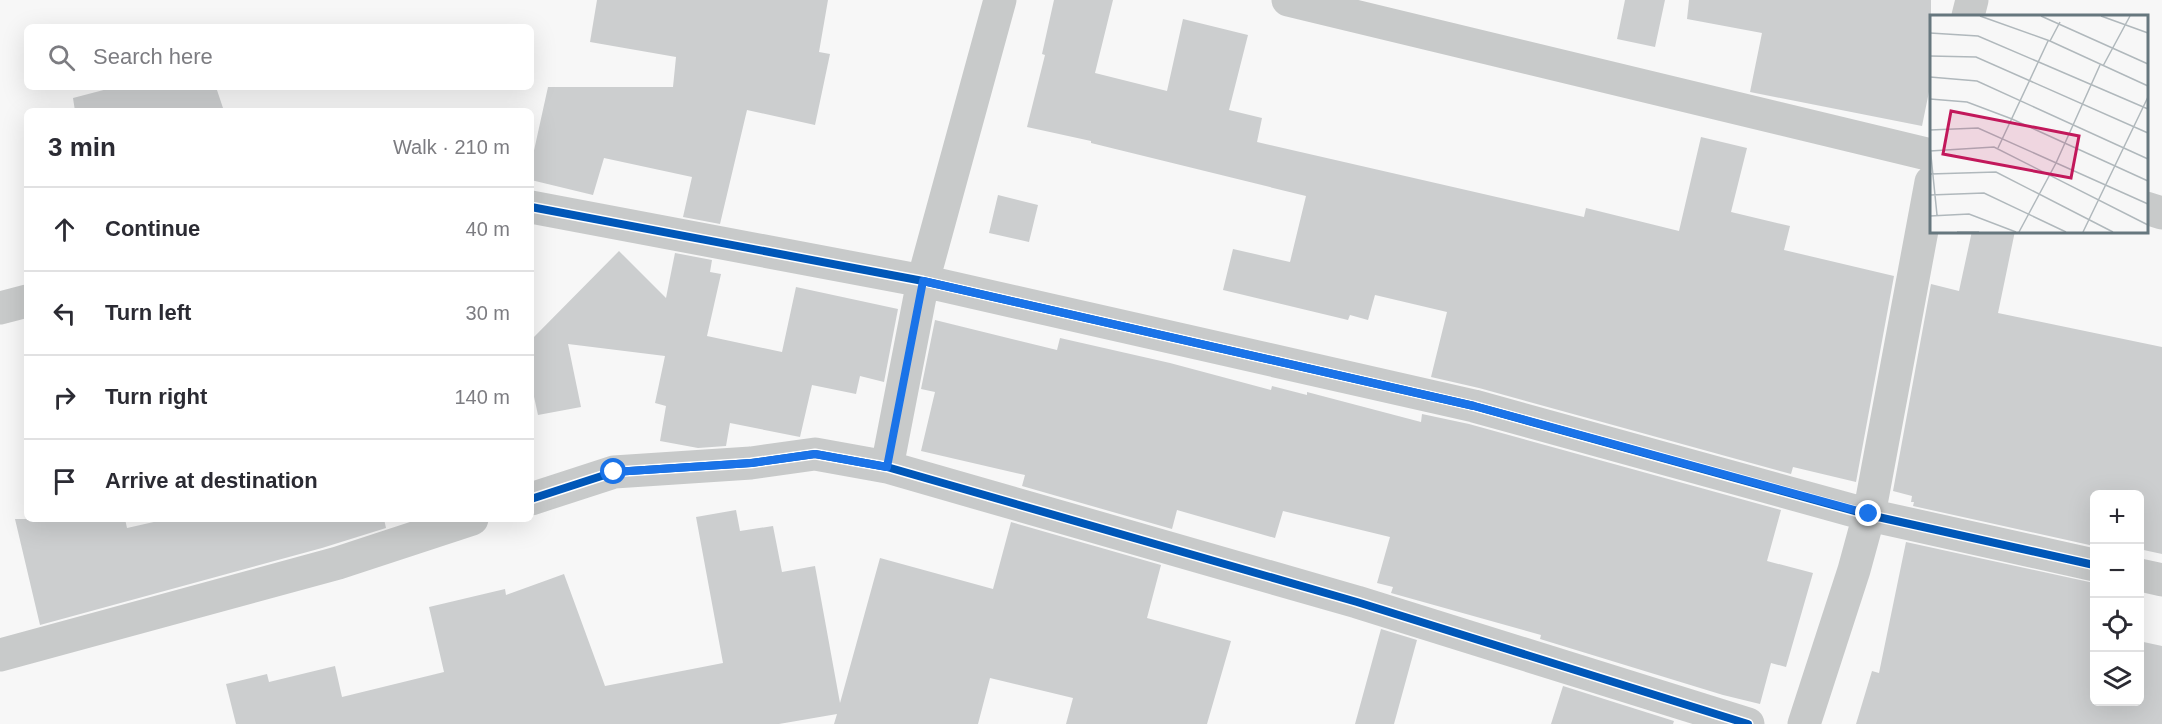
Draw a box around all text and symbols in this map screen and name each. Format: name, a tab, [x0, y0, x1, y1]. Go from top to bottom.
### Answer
inset map	[1930, 15, 2147, 232]
search box	[24, 24, 534, 90]
icon: search	[45, 41, 78, 74]
text: Search here	[93, 44, 213, 69]
text: 3 min	[48, 132, 116, 162]
text: Walk · 210 m	[393, 136, 510, 158]
icon: ahead	[48, 213, 81, 246]
text: Continue	[105, 216, 200, 241]
text: 40 m	[466, 218, 510, 240]
icon: left	[48, 297, 81, 330]
text: Turn left	[105, 300, 191, 325]
text: 30 m	[466, 302, 510, 324]
icon: right	[48, 381, 81, 414]
text: Turn right	[105, 384, 207, 409]
text: 140 m	[454, 386, 510, 408]
route start	[600, 458, 626, 484]
icon: arrive	[48, 465, 81, 498]
text: Arrive at destination	[105, 468, 318, 493]
map controls	[2090, 490, 2144, 706]
button: +	[2090, 490, 2144, 544]
route end	[1855, 500, 1881, 526]
button: −	[2090, 544, 2144, 598]
button: locate	[2090, 598, 2144, 652]
button: layers	[2090, 652, 2144, 706]

